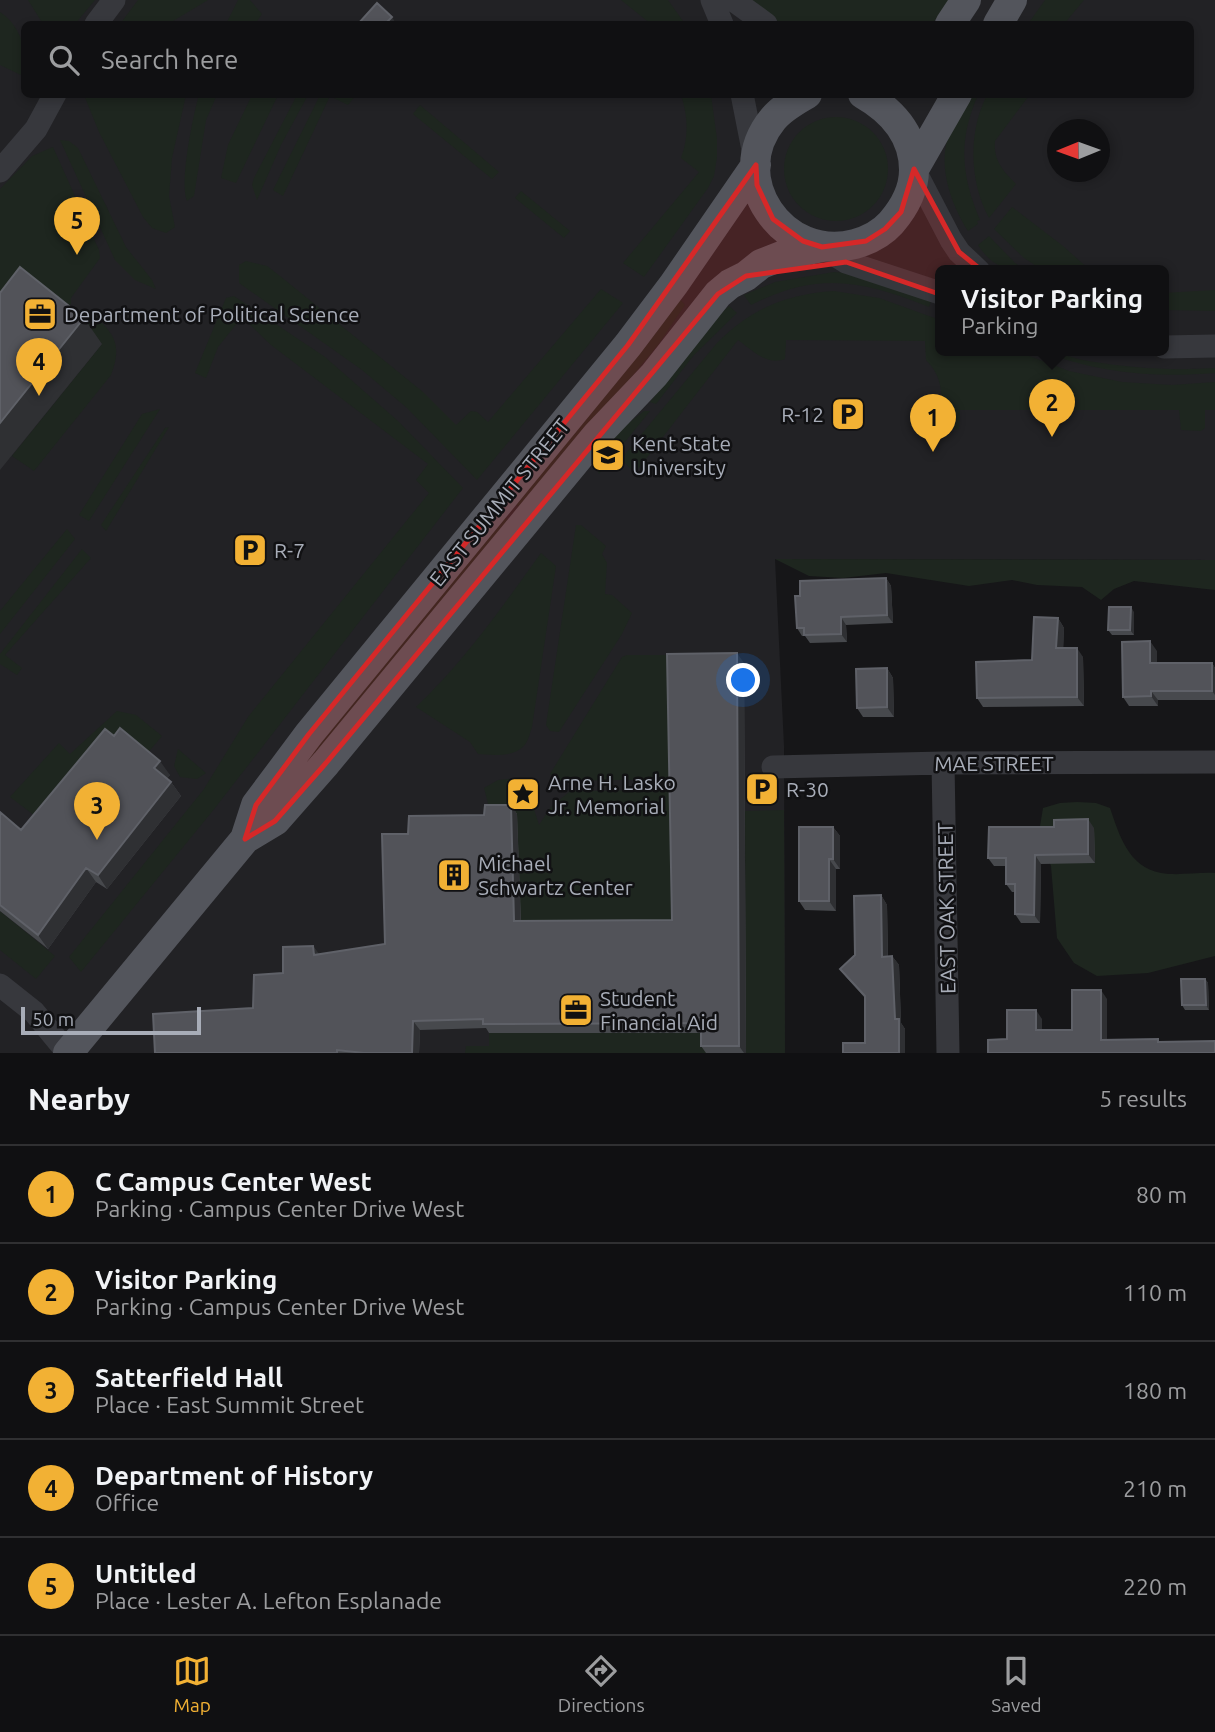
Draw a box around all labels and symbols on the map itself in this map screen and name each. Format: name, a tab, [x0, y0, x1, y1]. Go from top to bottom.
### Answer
north arrow	[1047, 119, 1110, 182]
pin: 5	[54, 197, 100, 255]
office icon: Department of Political Science	[21, 295, 59, 333]
place label: Department of Political Science	[64, 302, 360, 326]
pin: 4	[16, 338, 62, 396]
pin: 2	[1029, 379, 1075, 437]
pin: 1	[910, 394, 956, 452]
parking icon: R-12	[829, 395, 867, 433]
place label: R-12	[781, 402, 824, 426]
street label: EAST SUMMIT STREET	[424, 413, 574, 590]
place label: Kent State University	[632, 431, 731, 479]
school or university icon: Kent State University	[589, 436, 627, 474]
parking icon: R-7	[231, 531, 269, 569]
place label: R-7	[274, 538, 305, 562]
your location	[726, 663, 760, 697]
street label: MAE STREET	[934, 751, 1054, 775]
place label: Arne H. Lasko Jr. Memorial	[548, 770, 676, 818]
parking icon: R-30	[743, 770, 781, 808]
place icon: Arne H. Lasko Jr. Memorial	[504, 775, 542, 813]
place label: R-30	[786, 777, 829, 801]
pin: 3	[74, 782, 120, 840]
street label: EAST OAK STREET	[932, 822, 959, 994]
place label: Michael Schwartz Center	[478, 851, 633, 899]
building icon: Michael Schwartz Center	[435, 856, 473, 894]
place label: Student Financial Aid	[600, 986, 718, 1034]
office icon: Student Financial Aid	[557, 991, 595, 1029]
scale bar	[21, 1004, 201, 1036]

